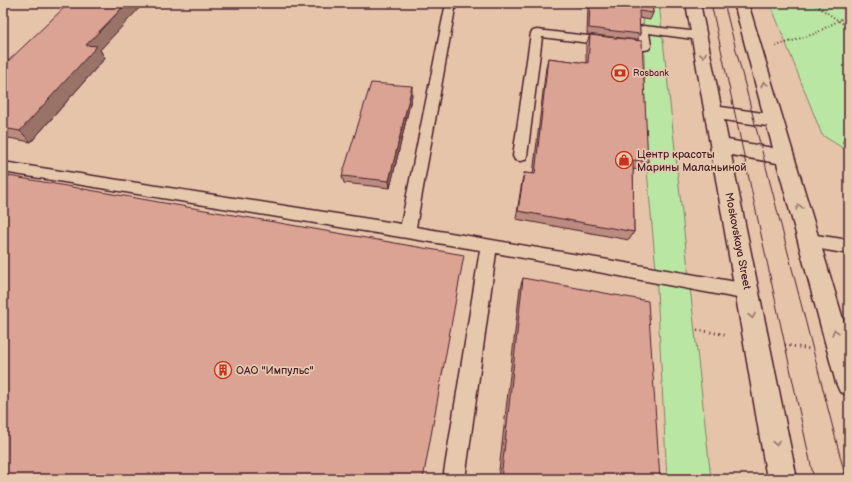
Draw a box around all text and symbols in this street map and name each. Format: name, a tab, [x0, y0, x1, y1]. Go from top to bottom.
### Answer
one-way arrow	[698, 52, 707, 58]
bank icon: Rosbank	[610, 63, 630, 83]
place label: Rosbank	[633, 68, 669, 79]
one-way arrow	[760, 80, 769, 87]
place label: Центр красоты Марины Маланьиной	[637, 148, 747, 174]
shop icon: Центр красоты Марины Маланьиной	[614, 150, 634, 170]
street label: Moskovskaya Street	[722, 191, 754, 291]
one-way arrow	[795, 204, 804, 211]
one-way arrow	[747, 313, 756, 319]
one-way arrow	[831, 329, 839, 335]
building icon: ОАО "Импульс"	[213, 360, 233, 380]
place label: ОАО "Импульс"	[236, 364, 314, 377]
one-way arrow	[771, 440, 779, 447]

